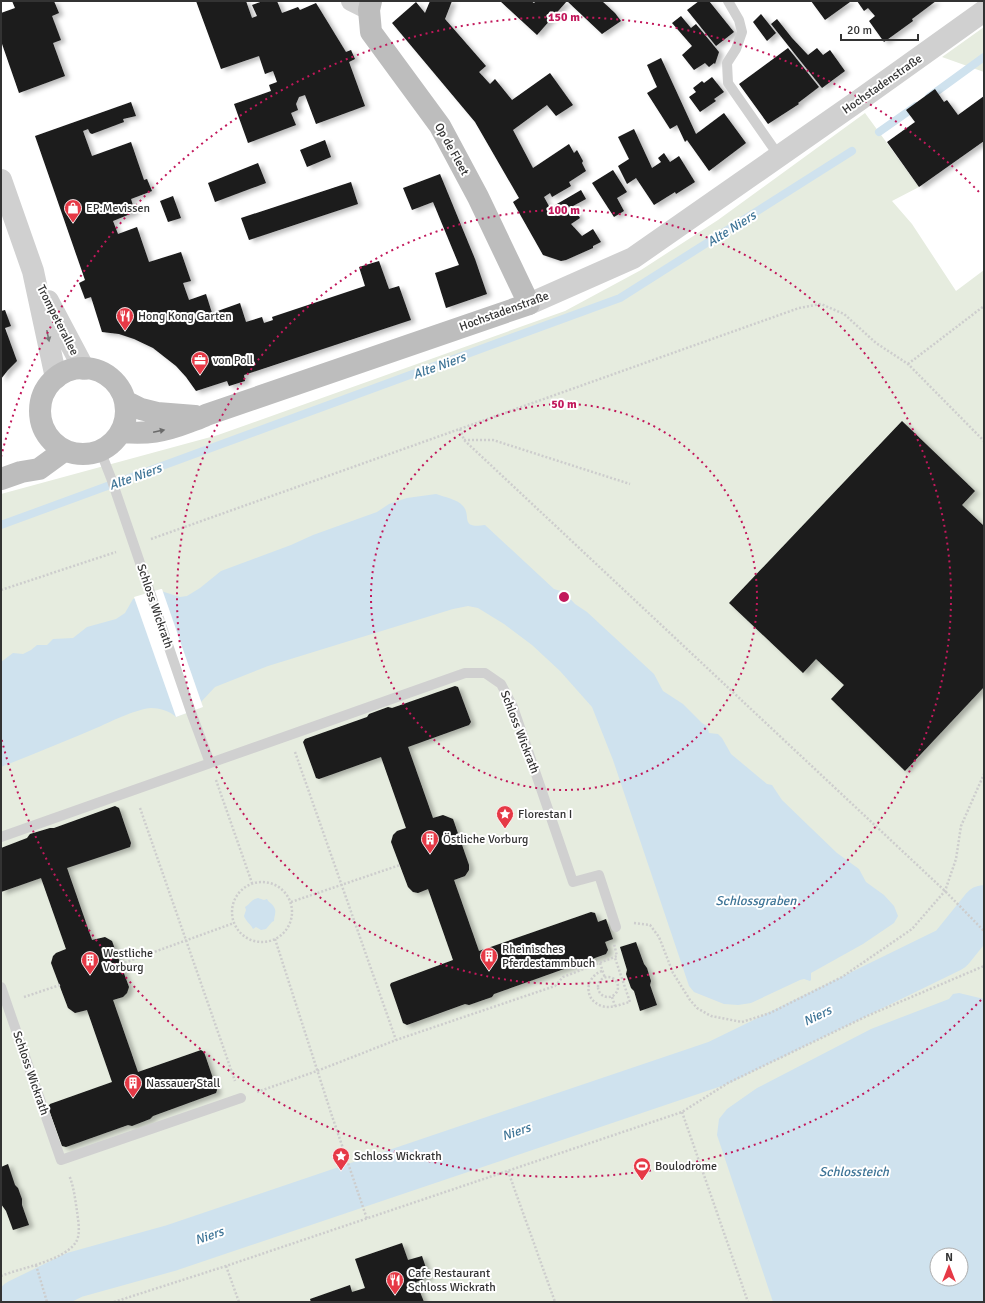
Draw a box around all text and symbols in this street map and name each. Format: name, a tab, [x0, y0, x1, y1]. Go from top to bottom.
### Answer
text: 150 m	[548, 10, 580, 25]
scale bar	[841, 16, 918, 42]
text: 20 m	[847, 23, 872, 38]
street label: Hochstadenstraße	[839, 51, 925, 118]
street label: Op de Fleet	[431, 120, 472, 178]
shop icon: EP:Mevissen	[63, 198, 83, 223]
place label: EP:Mevissen	[86, 201, 150, 216]
text: 100 m	[548, 203, 580, 218]
water label: Alte Niers	[704, 207, 760, 250]
street label: Trompeterallee	[33, 283, 82, 358]
street label: Hochstadenstraße	[457, 288, 551, 335]
restaurant icon: Hong Kong Garten	[115, 306, 135, 331]
place label: Hong Kong Garten	[138, 309, 232, 324]
one-way arrow	[45, 330, 51, 342]
water label: Alte Niers	[411, 349, 469, 383]
office icon: von Poll	[190, 350, 210, 375]
place label: von Poll	[213, 353, 254, 368]
text: 50 m	[551, 397, 577, 412]
one-way arrow	[153, 428, 165, 434]
water label: Alte Niers	[107, 460, 165, 494]
street label: Schloss Wickrath	[133, 562, 176, 650]
centre of rings	[557, 590, 571, 604]
street label: Schloss Wickrath	[497, 689, 542, 776]
place icon: Florestan I	[495, 804, 515, 829]
place label: Florestan I	[518, 807, 572, 822]
building icon: Östliche Vorburg	[420, 829, 440, 854]
place label: Östliche Vorburg	[443, 832, 528, 847]
water label: Schlossgraben	[716, 893, 797, 909]
place label: Rheinisches Pferdestammbuch	[502, 942, 595, 971]
place label: Westliche Vorburg	[103, 946, 153, 975]
building icon: Rheinisches Pferdestammbuch	[479, 946, 499, 971]
building icon: Westliche Vorburg	[80, 950, 100, 975]
water label: Niers	[801, 1002, 835, 1030]
street label: Schloss Wickrath	[9, 1029, 52, 1117]
building icon: Nassauer Stall	[123, 1073, 143, 1098]
place label: Nassauer Stall	[146, 1076, 221, 1091]
water label: Niers	[500, 1119, 534, 1144]
place icon: Schloss Wickrath	[331, 1146, 351, 1171]
place label: Schloss Wickrath	[354, 1149, 442, 1164]
sports icon: Boulodrome	[632, 1156, 652, 1181]
place label: Boulodrome	[655, 1159, 717, 1174]
water label: Schlossteich	[819, 1164, 890, 1180]
water label: Niers	[193, 1223, 227, 1248]
north arrow	[929, 1247, 969, 1287]
text: N	[945, 1251, 953, 1264]
place label: Cafe Restaurant Schloss Wickrath	[408, 1266, 496, 1295]
restaurant icon: Cafe Restaurant Schloss Wickrath	[385, 1270, 405, 1295]

